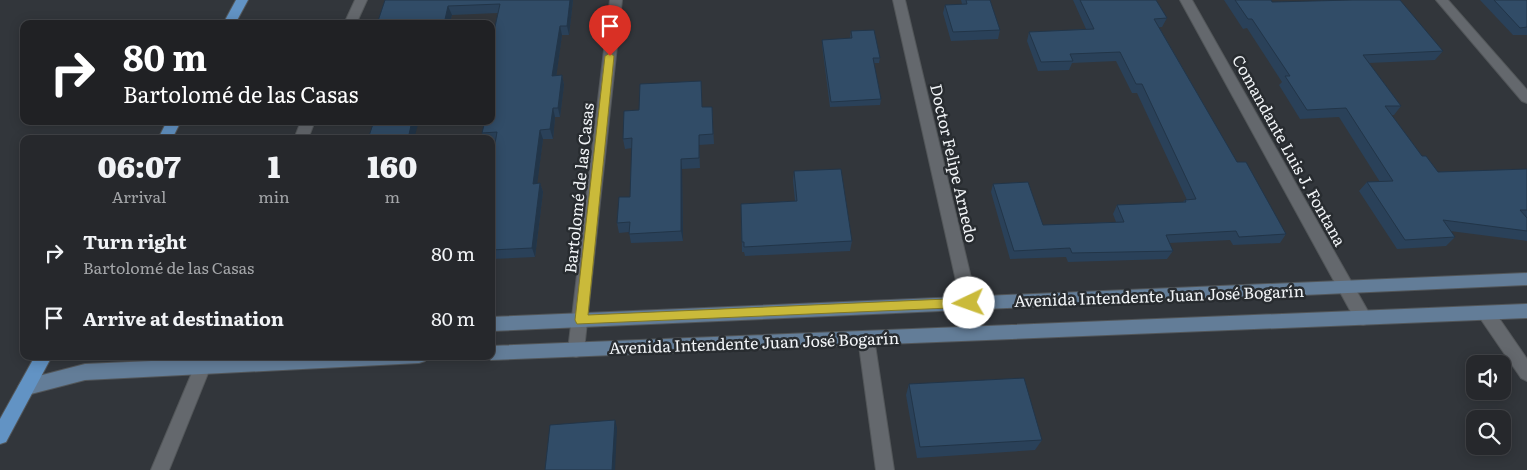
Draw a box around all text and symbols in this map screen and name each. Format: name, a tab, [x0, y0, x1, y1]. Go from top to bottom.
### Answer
pin	[589, 5, 631, 56]
icon: arrive	[596, 12, 624, 40]
text: 80 m	[123, 30, 207, 82]
icon: right	[40, 40, 105, 105]
street label: Comandante Luis J. Fontana	[1227, 50, 1353, 251]
text: Bartolomé de las Casas	[123, 77, 359, 110]
street label: Doctor Felipe Arnedo	[925, 81, 985, 245]
street label: Bartolomé de las Casas	[557, 102, 599, 274]
text: 06:07	[98, 143, 181, 187]
text: 1	[268, 143, 280, 187]
text: 160	[367, 143, 417, 187]
text: Arrival	[112, 184, 166, 208]
text: min	[258, 184, 290, 208]
text: m	[385, 184, 400, 208]
text: Turn right	[83, 227, 187, 255]
icon: right	[40, 239, 68, 267]
text: 80 m	[431, 239, 475, 267]
text: Bartolomé de las Casas	[83, 255, 254, 279]
position arrow	[942, 276, 994, 328]
street label: Avenida Intendente Juan José Bogarín	[1014, 278, 1305, 312]
icon: arrive	[40, 304, 68, 332]
text: Arrive at destination	[83, 304, 284, 332]
text: 80 m	[431, 304, 475, 332]
street label: Avenida Intendente Juan José Bogarín	[609, 325, 900, 359]
map controls	[1466, 355, 1511, 455]
button: sound	[1466, 355, 1511, 400]
button: search	[1466, 410, 1511, 455]

